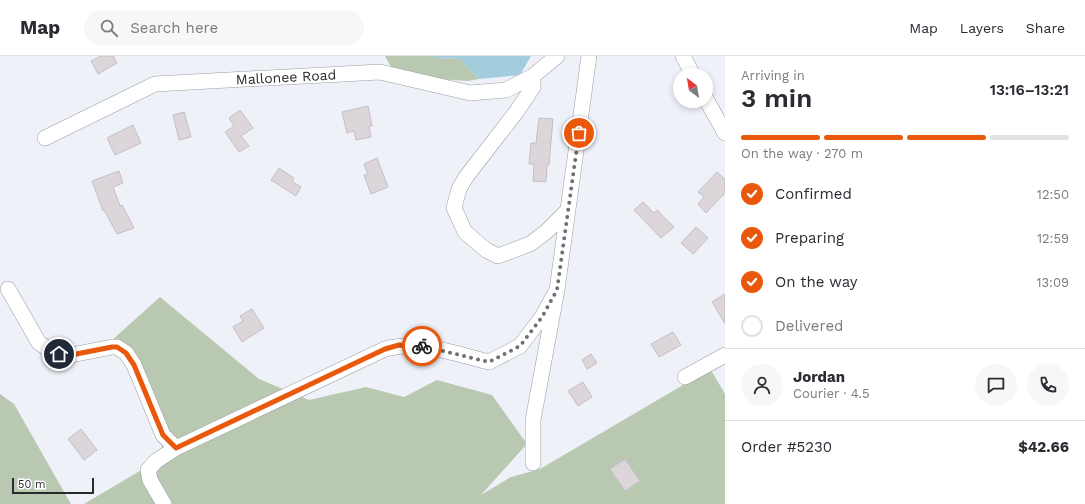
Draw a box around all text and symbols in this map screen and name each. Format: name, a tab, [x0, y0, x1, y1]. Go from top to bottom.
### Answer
search box	[84, 10, 364, 46]
text: Map	[20, 16, 60, 39]
icon: search	[98, 17, 120, 39]
text: Search here	[130, 19, 218, 37]
text: Map	[909, 20, 938, 36]
text: Layers	[960, 20, 1004, 36]
text: Share	[1026, 20, 1065, 36]
street label: Mallonee Road	[235, 66, 337, 88]
north arrow	[673, 68, 713, 108]
map controls	[673, 68, 713, 108]
text: Arriving in	[741, 68, 805, 83]
text: 13:16–13:21	[990, 81, 1069, 99]
text: 3 min	[741, 83, 812, 113]
pin	[562, 116, 596, 150]
icon: bag	[568, 122, 590, 144]
text: On the way · 270 m	[741, 146, 863, 161]
icon: check	[741, 183, 763, 205]
text: Confirmed	[775, 185, 852, 203]
text: 12:50	[1037, 187, 1069, 202]
icon: check	[741, 227, 763, 249]
text: Preparing	[775, 229, 844, 247]
text: 12:59	[1037, 231, 1069, 246]
icon: check	[741, 271, 763, 293]
text: On the way	[775, 273, 857, 291]
text: 13:09	[1036, 275, 1069, 290]
text: Delivered	[775, 317, 843, 335]
courier	[402, 326, 442, 366]
icon: bike	[411, 335, 433, 357]
pin	[42, 337, 76, 371]
icon: home	[48, 343, 70, 365]
button: person	[741, 364, 783, 406]
button: chat	[975, 364, 1017, 406]
button: phone	[1027, 364, 1069, 406]
text: Jordan	[793, 368, 845, 386]
text: Courier · 4.5	[793, 386, 870, 401]
text: Order #5230	[741, 438, 832, 456]
text: $42.66	[1018, 438, 1069, 456]
scale bar	[12, 476, 94, 495]
text: 50 m	[18, 478, 45, 491]

